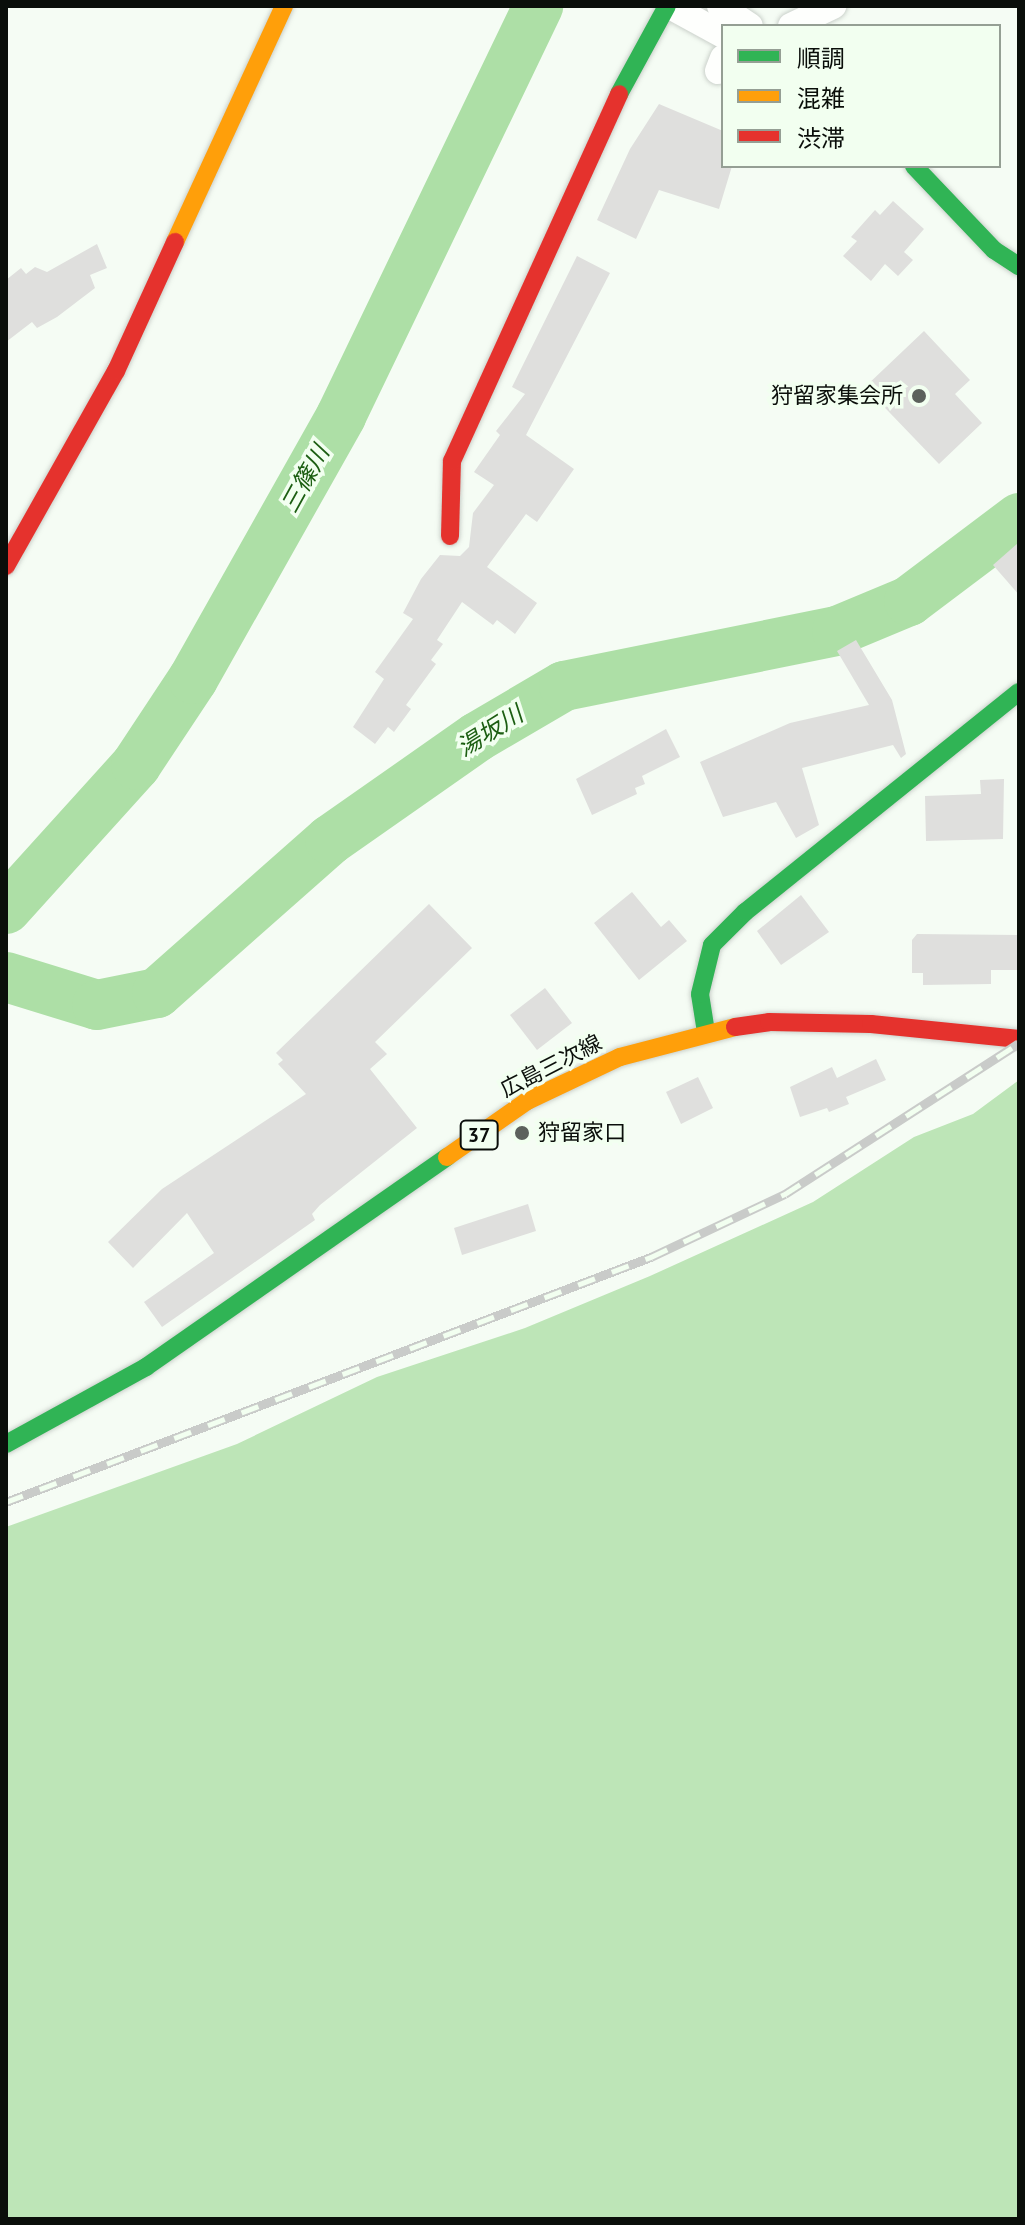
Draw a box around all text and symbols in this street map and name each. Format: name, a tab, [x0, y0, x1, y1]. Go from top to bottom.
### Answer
legend	[721, 24, 1001, 168]
text: 順調	[797, 43, 845, 74]
text: 混雑	[797, 83, 845, 114]
text: 渋滞	[797, 123, 845, 154]
place label: 狩留家集会所	[771, 383, 903, 409]
marker: 狩留家集会所	[910, 387, 928, 405]
water label: 三篠川	[275, 441, 335, 517]
water label: 湯坂川	[452, 700, 528, 762]
street label: 広島三次線	[496, 1029, 606, 1103]
road number: 37	[459, 1119, 499, 1151]
place label: 狩留家口	[538, 1120, 626, 1146]
marker: 狩留家口	[513, 1124, 531, 1142]

